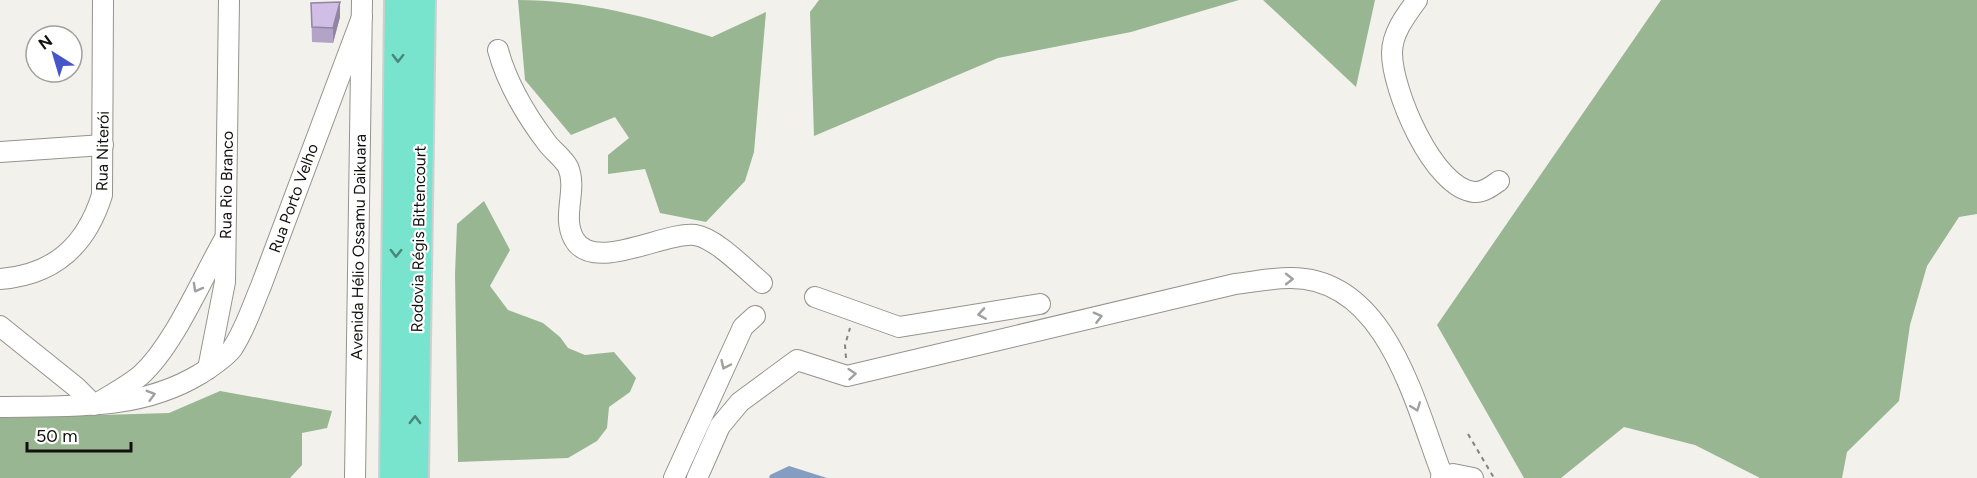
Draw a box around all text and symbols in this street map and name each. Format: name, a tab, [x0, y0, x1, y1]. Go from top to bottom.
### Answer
north arrow	[24, 24, 84, 84]
text: N	[35, 31, 56, 54]
one-way arrow	[392, 54, 404, 63]
street label: Rua Niterói	[92, 111, 113, 191]
street label: Rua Rio Branco	[216, 131, 237, 239]
street label: Avenida Hélio Ossamu Daikuara	[347, 134, 370, 360]
street label: Rua Porto Velho	[265, 141, 322, 255]
street label: Rodovia Régis Bittencourt	[407, 146, 430, 333]
one-way arrow	[390, 249, 402, 258]
one-way arrow	[1284, 273, 1293, 285]
one-way arrow	[193, 282, 204, 292]
one-way arrow	[978, 307, 987, 319]
one-way arrow	[1093, 311, 1103, 324]
one-way arrow	[720, 358, 732, 369]
one-way arrow	[847, 368, 857, 381]
one-way arrow	[146, 390, 156, 403]
one-way arrow	[1408, 401, 1421, 412]
scale bar	[27, 415, 130, 453]
one-way arrow	[409, 415, 421, 424]
text: 50 m	[36, 425, 78, 447]

